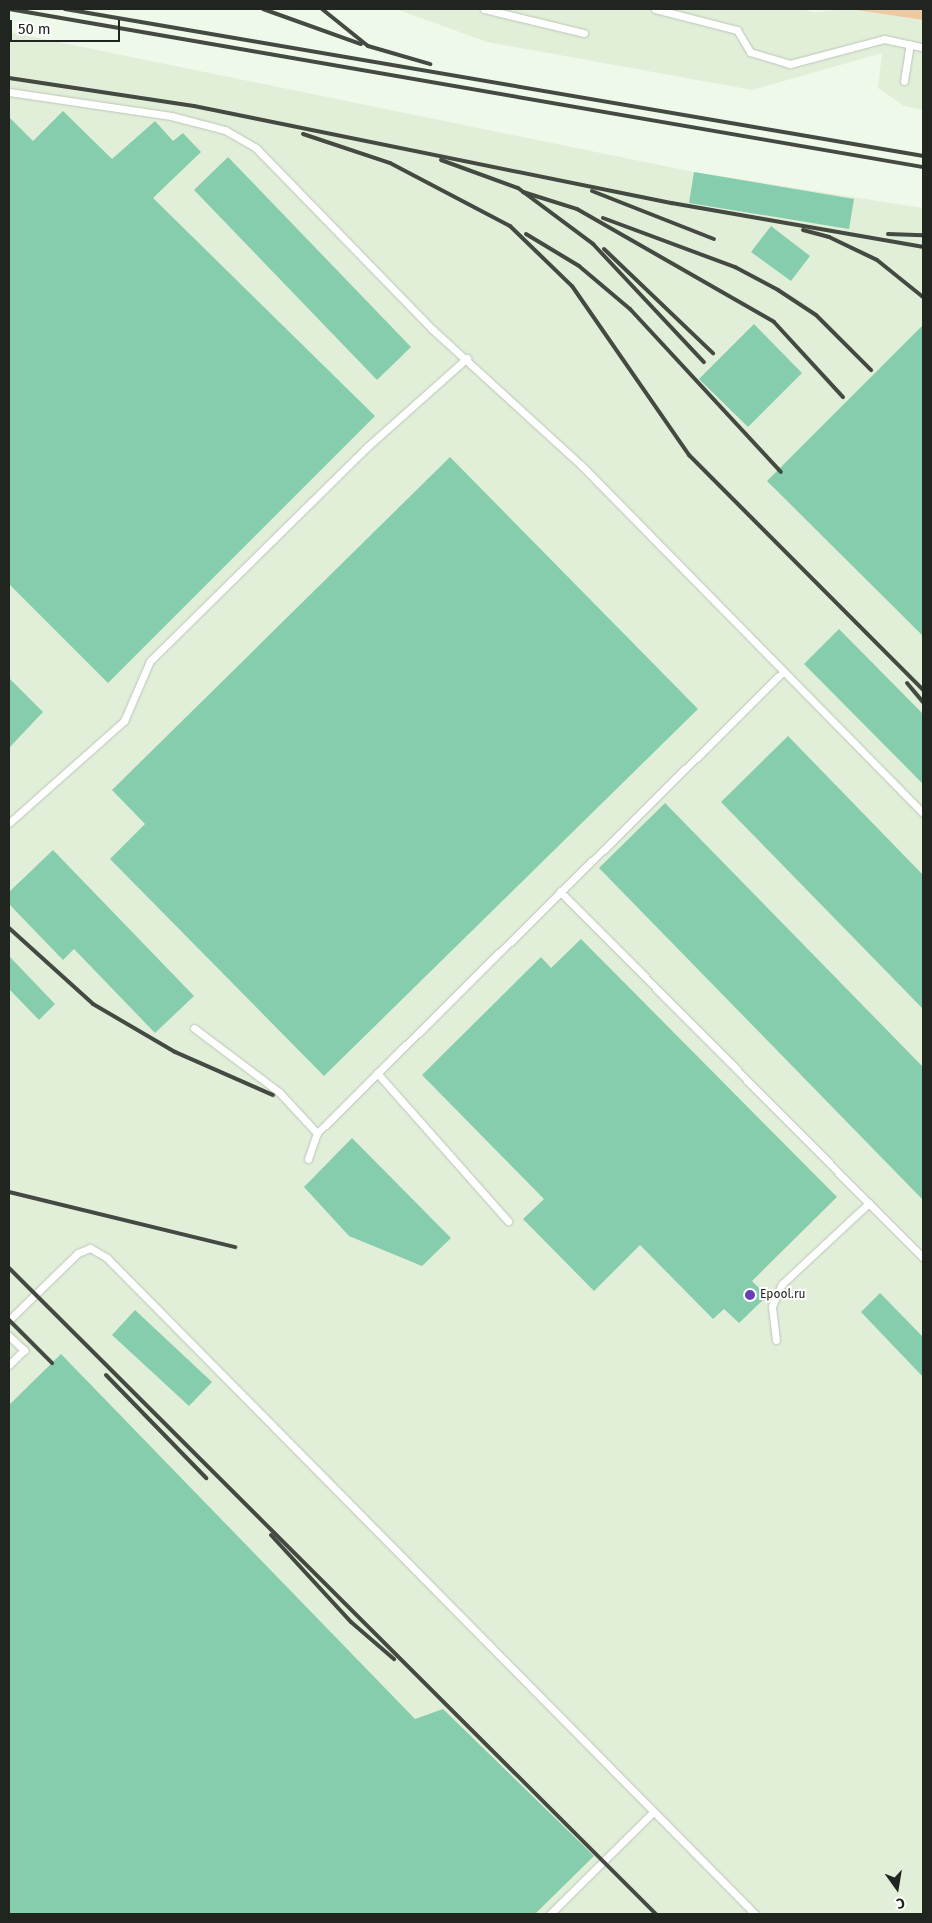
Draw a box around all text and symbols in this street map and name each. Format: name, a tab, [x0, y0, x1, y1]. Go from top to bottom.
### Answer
scale bar	[12, 10, 122, 42]
text: 50 m	[18, 20, 51, 38]
place label: Epool.ru	[760, 1288, 806, 1302]
marker: Epool.ru	[744, 1289, 756, 1301]
north arrow	[872, 1863, 922, 1913]
text: С	[895, 1894, 906, 1912]

